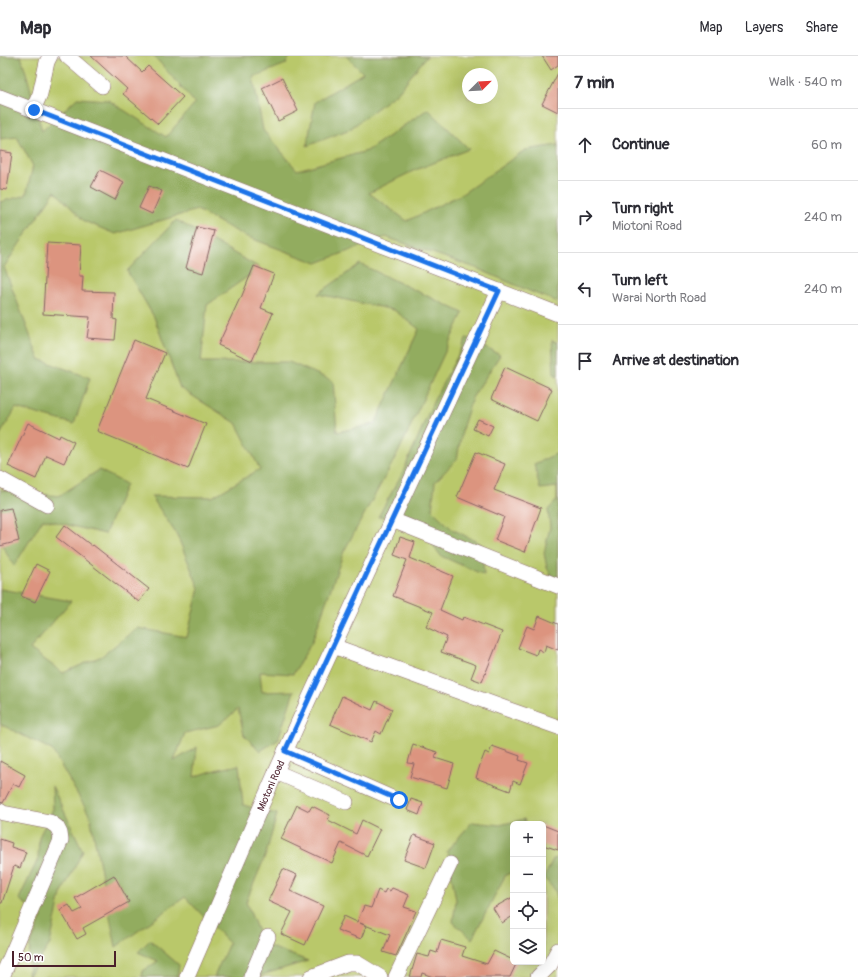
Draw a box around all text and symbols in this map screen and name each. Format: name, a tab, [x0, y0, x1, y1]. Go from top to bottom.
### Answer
text: Map	[20, 16, 51, 40]
text: Map	[700, 19, 723, 36]
text: Layers	[745, 19, 783, 36]
text: Share	[805, 19, 838, 36]
north arrow	[462, 68, 498, 104]
text: 7 min	[574, 72, 614, 93]
text: Walk · 540 m	[769, 74, 842, 90]
route end	[25, 101, 43, 119]
icon: ahead	[574, 134, 596, 156]
text: Continue	[612, 135, 670, 154]
text: 60 m	[811, 137, 842, 153]
text: Turn right	[612, 199, 673, 218]
icon: right	[574, 206, 596, 228]
text: 240 m	[804, 209, 842, 225]
text: Miotoni Road	[612, 218, 682, 234]
text: Turn left	[612, 271, 668, 290]
icon: left	[574, 278, 596, 300]
text: 240 m	[804, 281, 842, 297]
text: Warai North Road	[612, 290, 706, 306]
icon: arrive	[574, 350, 596, 372]
text: Arrive at destination	[612, 351, 739, 370]
street label: Miotoni Road	[255, 758, 288, 813]
route start	[390, 791, 408, 809]
map controls	[510, 821, 546, 965]
button: +	[510, 821, 546, 857]
button: −	[510, 857, 546, 893]
button: locate	[510, 893, 546, 929]
button: layers	[510, 929, 546, 965]
scale bar	[12, 949, 116, 968]
text: 50 m	[18, 951, 44, 964]

